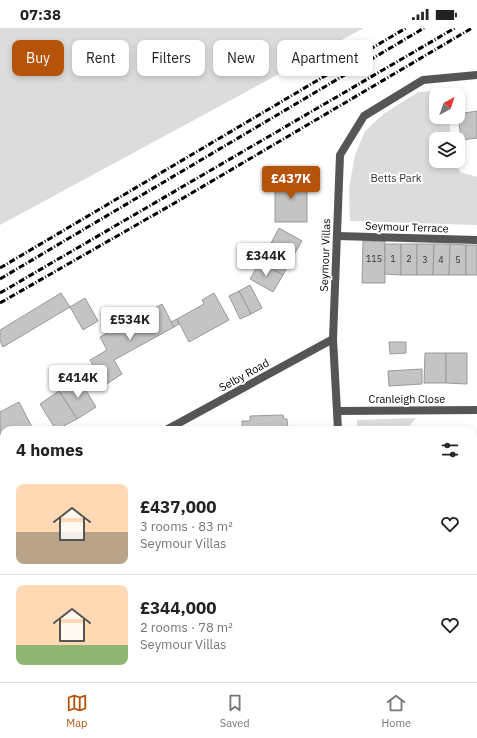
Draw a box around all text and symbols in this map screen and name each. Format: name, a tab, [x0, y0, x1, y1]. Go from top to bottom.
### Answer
text: 07:38	[20, 5, 61, 24]
chip: Buy	[12, 40, 64, 76]
chip: Rent	[72, 40, 129, 76]
chip: Filters	[137, 40, 205, 76]
chip: New	[213, 40, 269, 76]
chip: Apartment	[277, 40, 373, 76]
north arrow	[429, 88, 465, 124]
map controls	[429, 88, 465, 168]
button: layers	[429, 132, 465, 168]
pin: £437K	[263, 166, 319, 200]
text: £437K	[271, 170, 311, 187]
park label: Betts Park	[370, 171, 422, 185]
street label: Seymour Villas	[317, 218, 333, 292]
street label: Seymour Terrace	[365, 219, 449, 235]
pin: £344K	[238, 243, 294, 277]
text: £344K	[246, 247, 286, 264]
house number: 115	[366, 253, 382, 264]
house number: 1	[390, 253, 396, 264]
house number: 2	[406, 253, 412, 264]
house number: 3	[422, 254, 428, 265]
house number: 4	[438, 254, 444, 265]
house number: 5	[455, 254, 461, 265]
pin: £534K	[102, 307, 158, 341]
text: £534K	[110, 311, 150, 328]
street label: Selby Road	[216, 356, 272, 394]
pin: £414K	[50, 365, 106, 399]
text: £414K	[58, 369, 98, 386]
street label: Cranleigh Close	[369, 392, 445, 406]
text: 4 homes	[16, 439, 83, 461]
icon: filters	[439, 439, 461, 461]
text: £437,000	[140, 496, 216, 518]
icon: home	[48, 500, 96, 548]
icon: heart	[439, 513, 461, 535]
text: 3 rooms · 83 m²	[140, 518, 233, 535]
text: Seymour Villas	[140, 535, 226, 552]
text: £344,000	[140, 597, 216, 619]
icon: home	[48, 601, 96, 649]
icon: heart	[439, 614, 461, 636]
text: 2 rooms · 78 m²	[140, 619, 233, 636]
text: Seymour Villas	[140, 636, 226, 653]
tab: Map	[66, 692, 88, 730]
tab: Saved	[220, 692, 250, 730]
tab: Home	[381, 692, 411, 730]

